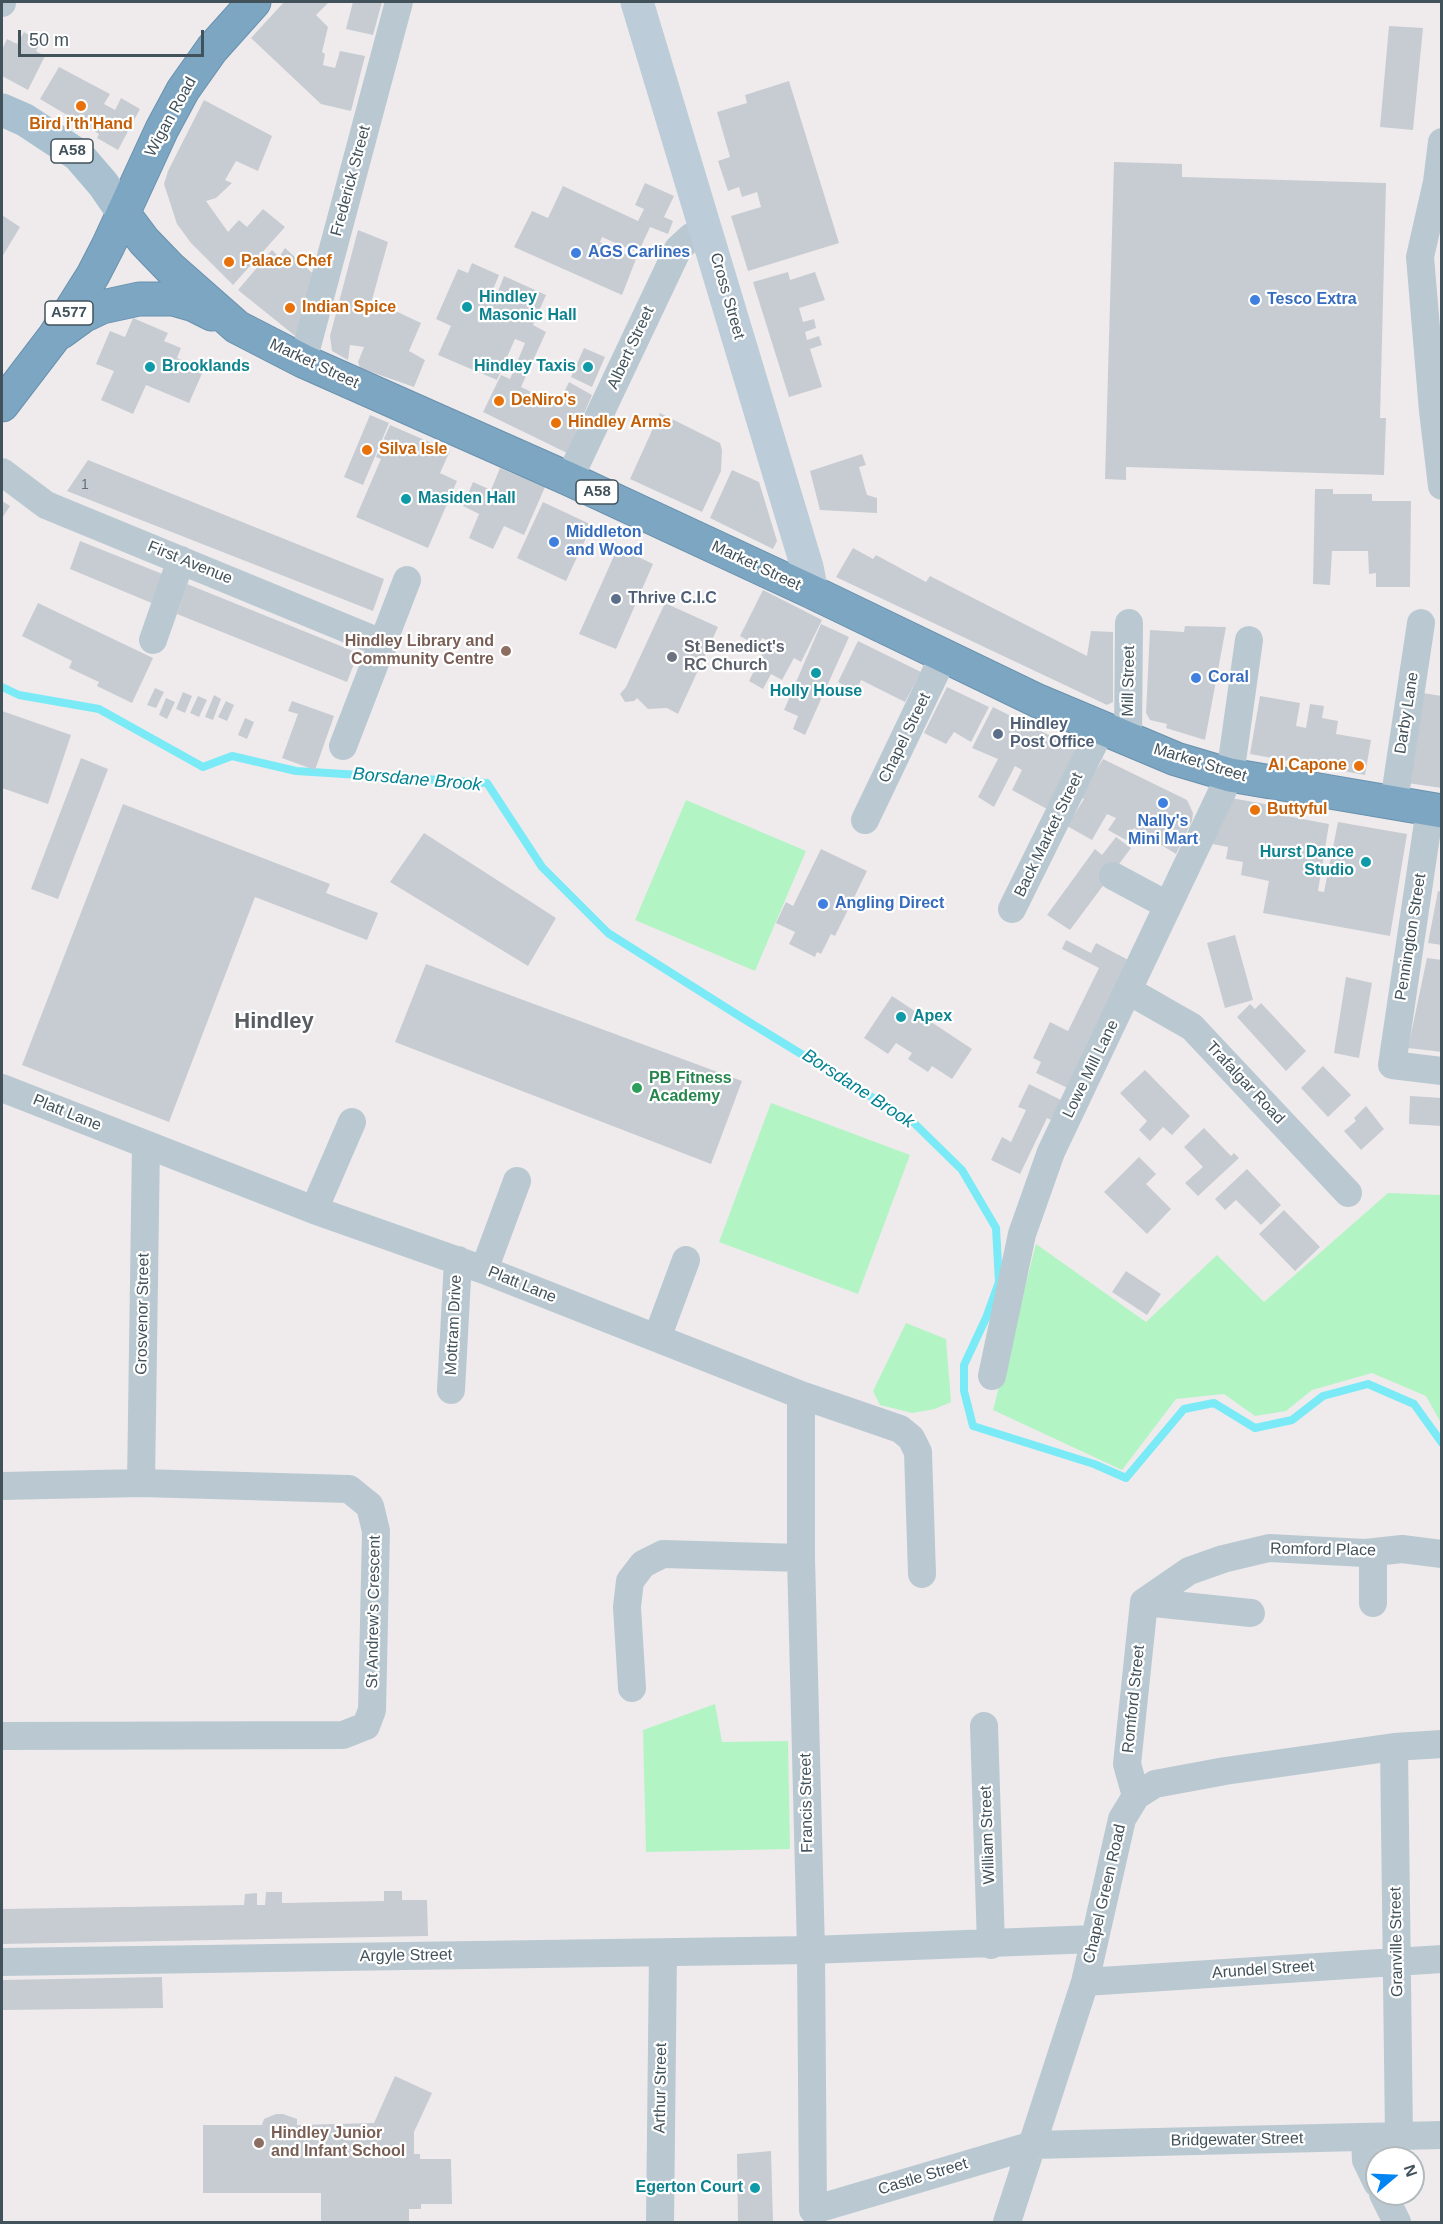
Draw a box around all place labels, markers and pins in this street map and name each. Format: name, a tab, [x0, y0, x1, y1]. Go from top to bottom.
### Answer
marker: Bird i'th'Hand	[74, 99, 88, 113]
place label: Bird i'th'Hand	[29, 115, 133, 135]
place label: AGS Carlines	[588, 243, 690, 263]
marker: AGS Carlines	[569, 246, 583, 260]
place label: Palace Chef	[241, 252, 332, 272]
marker: Palace Chef	[222, 255, 236, 269]
place label: Hindley Masonic Hall	[479, 288, 577, 326]
place label: Tesco Extra	[1267, 290, 1357, 310]
marker: Tesco Extra	[1248, 293, 1262, 307]
place label: Indian Spice	[302, 298, 396, 318]
marker: Hindley Masonic Hall	[460, 300, 474, 314]
marker: Indian Spice	[283, 301, 297, 315]
place label: Brooklands	[162, 357, 250, 377]
place label: Hindley Taxis	[474, 357, 576, 377]
marker: Brooklands	[143, 360, 157, 374]
marker: Hindley Taxis	[581, 360, 595, 374]
place label: DeNiro's	[511, 391, 576, 411]
marker: DeNiro's	[492, 394, 506, 408]
place label: Hindley Arms	[568, 413, 671, 433]
marker: Hindley Arms	[549, 416, 563, 430]
place label: Silva Isle	[379, 440, 447, 460]
marker: Silva Isle	[360, 443, 374, 457]
place label: Masiden Hall	[418, 489, 516, 509]
marker: Masiden Hall	[399, 492, 413, 506]
place label: Middleton and Wood	[566, 523, 643, 561]
marker: Middleton and Wood	[547, 535, 561, 549]
place label: Thrive C.I.C	[628, 589, 717, 609]
marker: Thrive C.I.C	[609, 592, 623, 606]
place label: Hindley Library and Community Centre	[345, 632, 494, 670]
place label: St Benedict's RC Church	[684, 638, 785, 676]
marker: Hindley Library and Community Centre	[499, 644, 513, 658]
marker: St Benedict's RC Church	[665, 650, 679, 664]
marker: Holly House	[809, 666, 823, 680]
place label: Coral	[1208, 668, 1249, 688]
marker: Coral	[1189, 671, 1203, 685]
place label: Holly House	[770, 682, 862, 702]
place label: Hindley Post Office	[1010, 715, 1094, 753]
marker: Hindley Post Office	[991, 727, 1005, 741]
place label: Al Capone	[1268, 756, 1347, 776]
marker: Al Capone	[1352, 759, 1366, 773]
marker: Nally's Mini Mart	[1156, 796, 1170, 810]
place label: Buttyful	[1267, 800, 1327, 820]
marker: Buttyful	[1248, 803, 1262, 817]
place label: Nally's Mini Mart	[1128, 812, 1198, 850]
place label: Hurst Dance Studio	[1260, 843, 1354, 881]
marker: Hurst Dance Studio	[1359, 855, 1373, 869]
place label: Angling Direct	[835, 894, 944, 914]
marker: Angling Direct	[816, 897, 830, 911]
place label: Apex	[913, 1007, 952, 1027]
marker: Apex	[894, 1010, 908, 1024]
place label: PB Fitness Academy	[649, 1069, 732, 1107]
marker: PB Fitness Academy	[630, 1081, 644, 1095]
place label: Hindley Junior and Infant School	[271, 2124, 405, 2162]
marker: Hindley Junior and Infant School	[252, 2136, 266, 2150]
place label: Egerton Court	[635, 2178, 743, 2198]
marker: Egerton Court	[748, 2181, 762, 2195]

